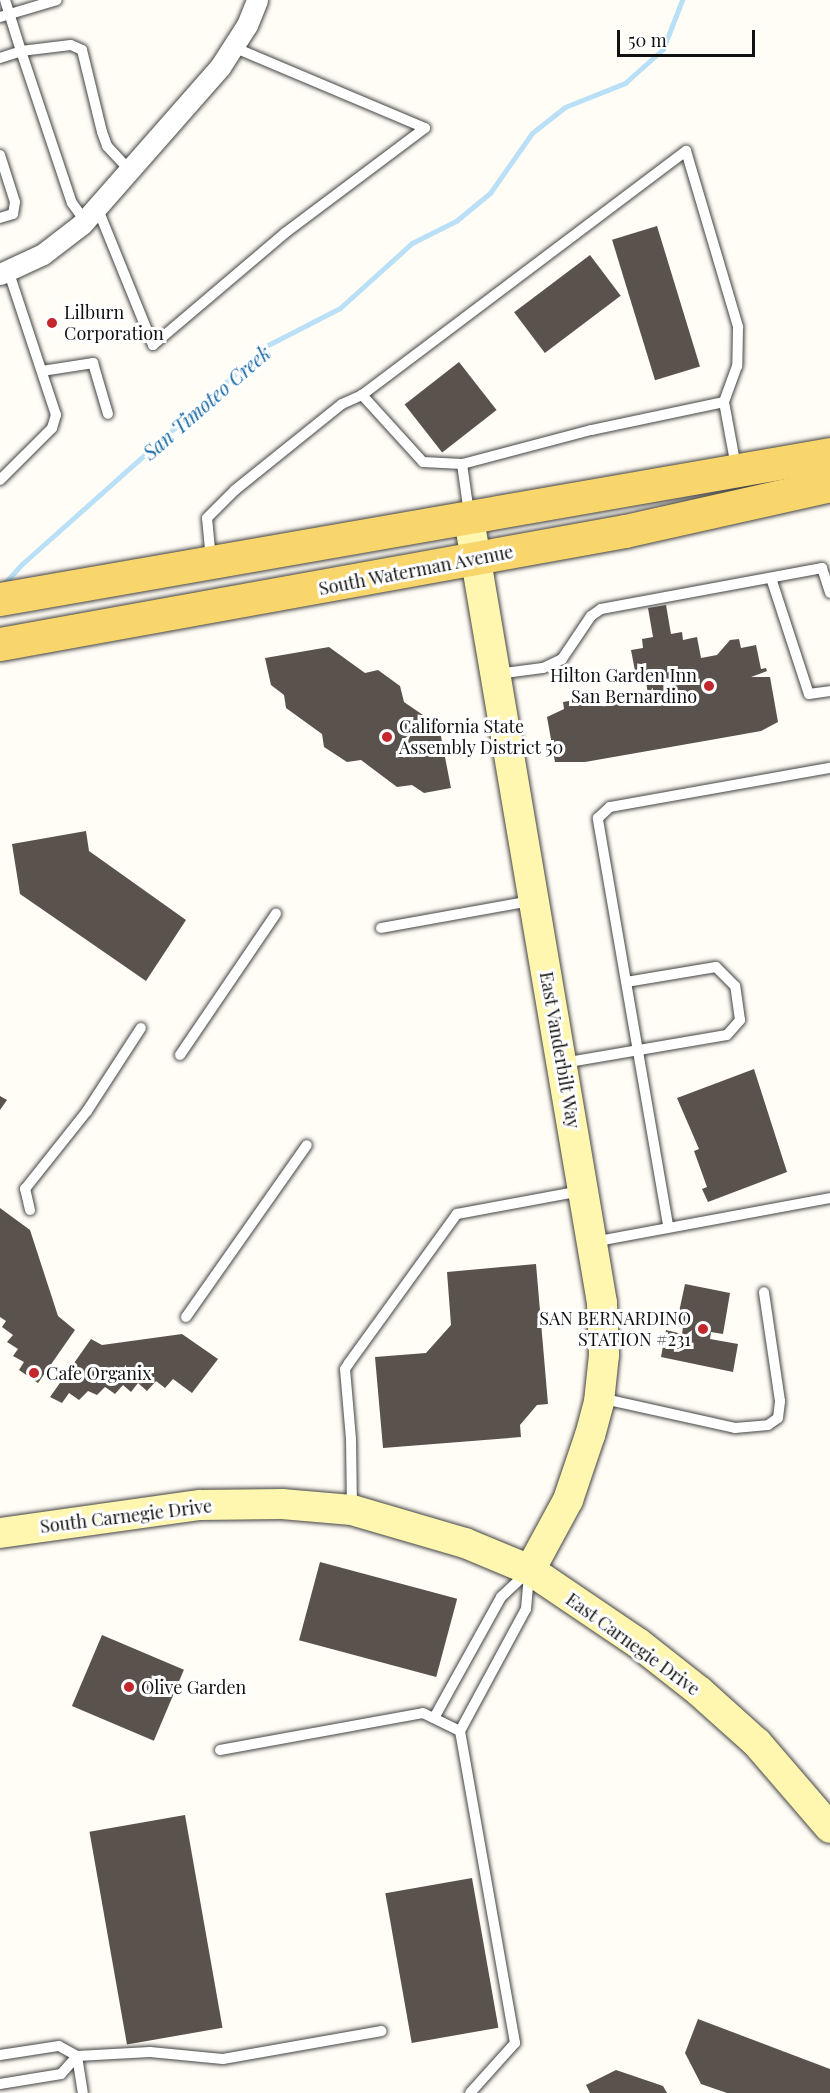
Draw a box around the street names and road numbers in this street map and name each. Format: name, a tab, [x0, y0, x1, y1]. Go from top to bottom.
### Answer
street label: South Waterman Avenue	[316, 540, 516, 600]
street label: East Vanderbilt Way	[535, 969, 585, 1131]
street label: South Carnegie Drive	[39, 1495, 213, 1537]
street label: East Carnegie Drive	[562, 1588, 704, 1700]

